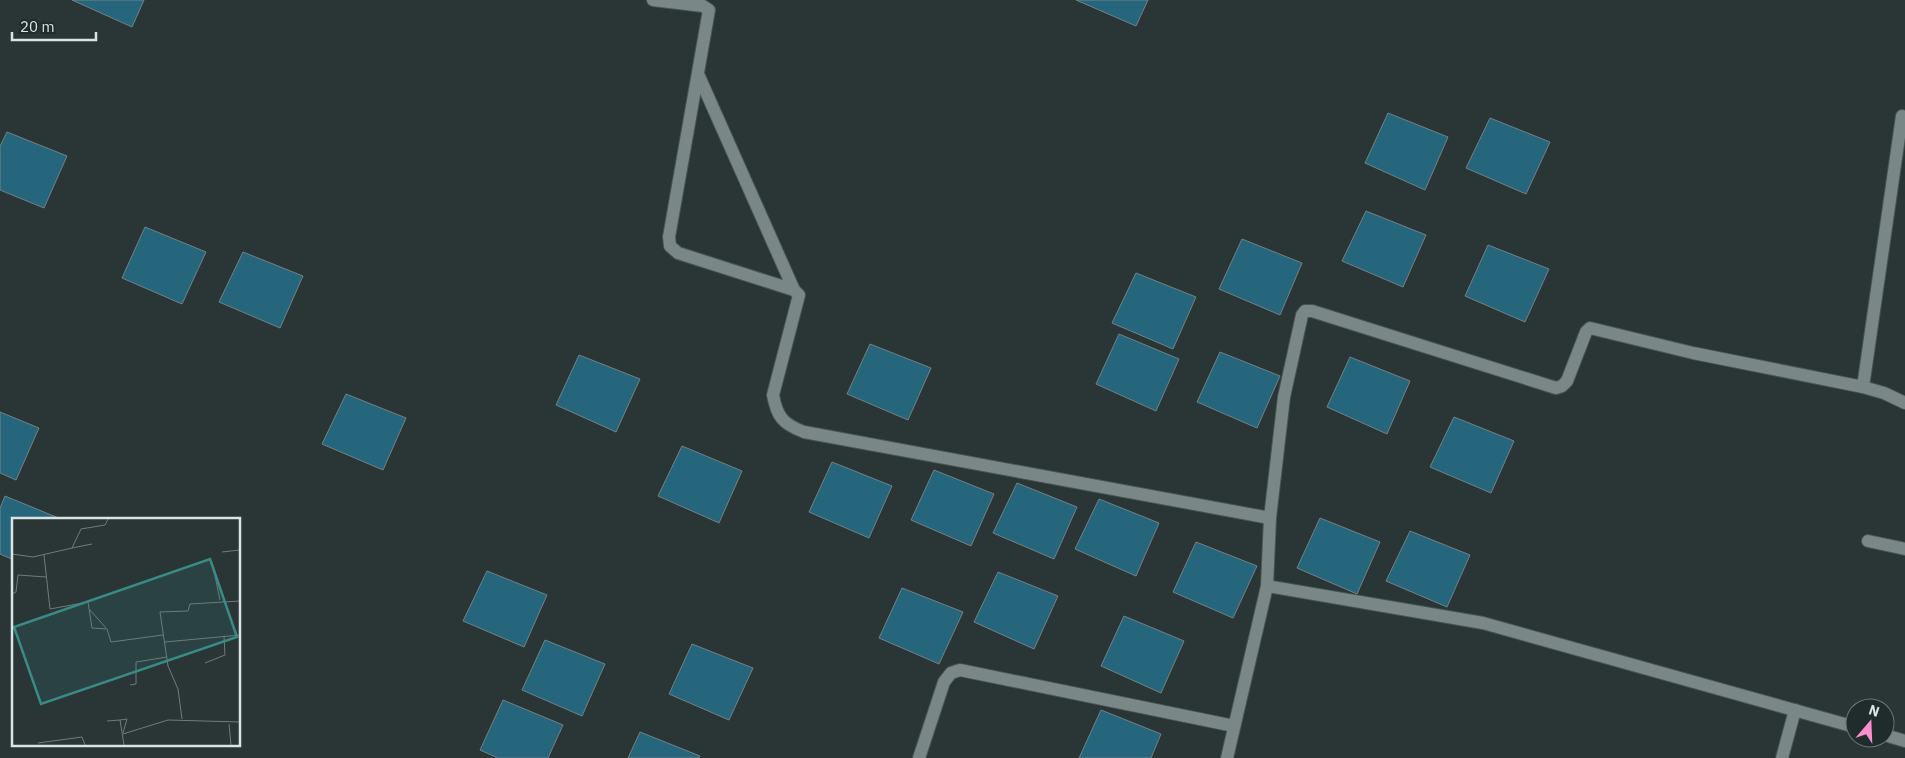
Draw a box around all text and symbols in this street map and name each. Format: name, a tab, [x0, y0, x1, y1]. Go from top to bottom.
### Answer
scale bar	[12, 10, 96, 42]
text: 20 m	[20, 17, 55, 36]
inset map	[12, 518, 240, 746]
north arrow	[1845, 698, 1895, 748]
text: N	[1867, 701, 1882, 721]

